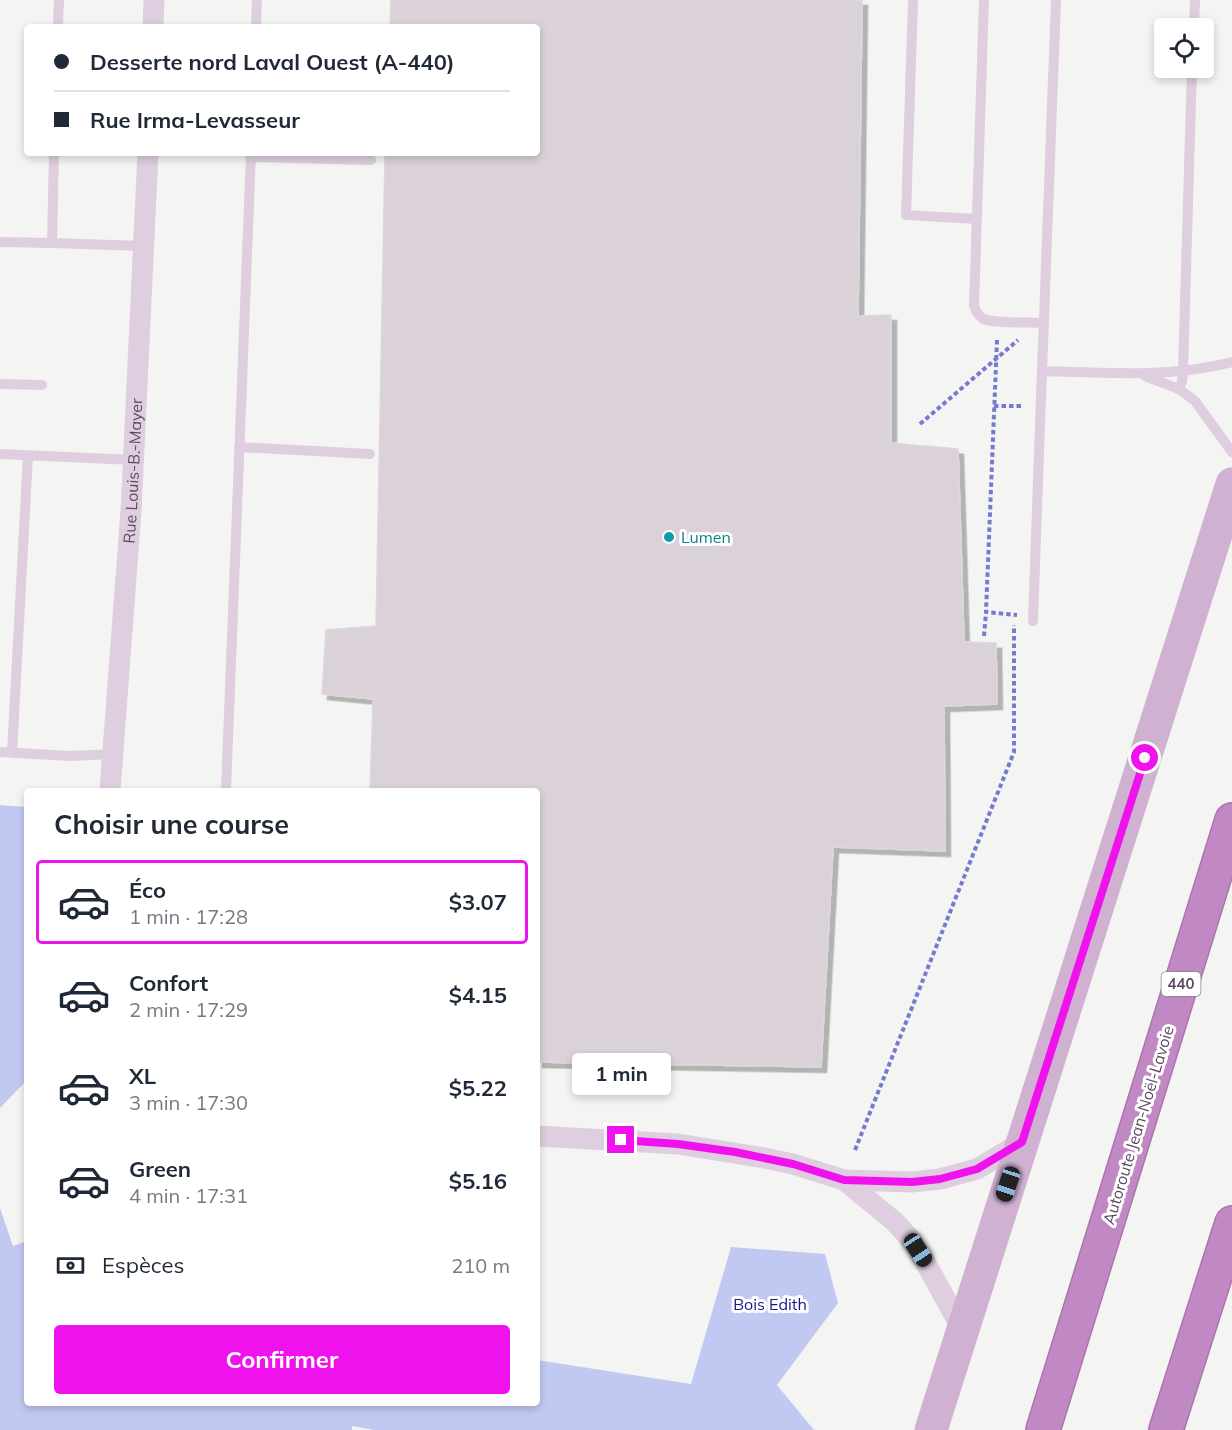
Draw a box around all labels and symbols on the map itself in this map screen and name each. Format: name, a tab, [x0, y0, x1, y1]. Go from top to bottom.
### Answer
street label: Rue Louis-B.-Mayer	[119, 397, 146, 544]
place label: Lumen	[681, 527, 731, 547]
marker: Lumen	[662, 530, 676, 544]
route start	[1131, 744, 1158, 771]
road number: 440	[1162, 972, 1200, 996]
street label: Autoroute Jean-Noël-Lavoie	[1098, 1023, 1178, 1227]
callout: 1 min	[572, 1053, 670, 1095]
route end	[607, 1126, 634, 1153]
car	[994, 1164, 1022, 1204]
car	[901, 1230, 935, 1270]
park label: Bois Edith	[733, 1294, 807, 1314]

